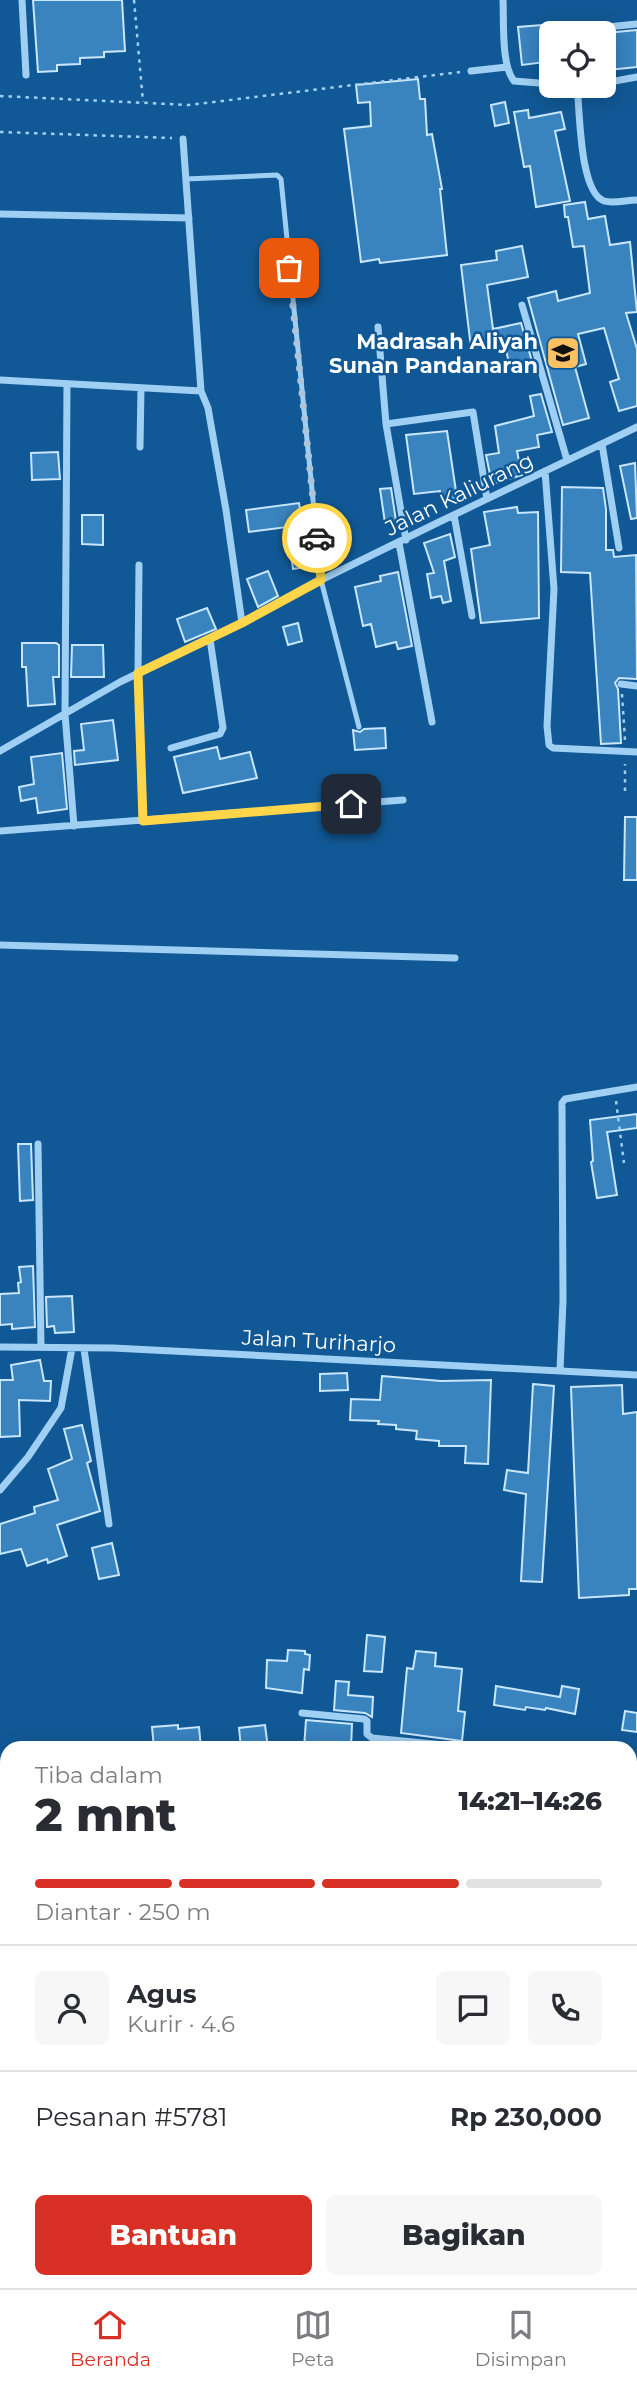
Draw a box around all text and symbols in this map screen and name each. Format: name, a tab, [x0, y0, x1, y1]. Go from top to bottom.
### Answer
map controls	[539, 21, 616, 98]
button: locate	[539, 21, 616, 98]
pin	[259, 238, 319, 298]
icon: bag	[270, 249, 308, 287]
place label: Madrasah Aliyah Sunan Pandanaran	[329, 329, 538, 378]
school or university icon: Madrasah Aliyah Sunan Pandanaran	[544, 334, 582, 372]
street label: Jalan Kaliurang	[380, 447, 537, 541]
courier	[282, 503, 352, 573]
icon: car	[298, 519, 336, 557]
pin	[321, 774, 381, 834]
icon: home	[332, 785, 370, 823]
street label: Jalan Turiharjo	[240, 1324, 397, 1358]
text: Tiba dalam	[35, 1761, 163, 1789]
text: 14:21–14:26	[458, 1785, 602, 1817]
text: 2 mnt	[35, 1786, 177, 1843]
text: Diantar · 250 m	[35, 1898, 211, 1926]
button: person	[35, 1971, 109, 2045]
button: chat	[436, 1971, 510, 2045]
button: phone	[528, 1971, 602, 2045]
text: Agus	[127, 1978, 197, 2010]
text: Kurir · 4.6	[127, 2010, 235, 2038]
text: Pesanan #5781	[35, 2101, 228, 2133]
text: Rp 230,000	[450, 2101, 602, 2133]
button: Bantuan	[35, 2195, 312, 2275]
button: Bagikan	[326, 2195, 602, 2275]
tab: Beranda	[70, 2306, 151, 2371]
tab: Peta	[291, 2306, 335, 2371]
tab: Disimpan	[475, 2306, 567, 2371]

